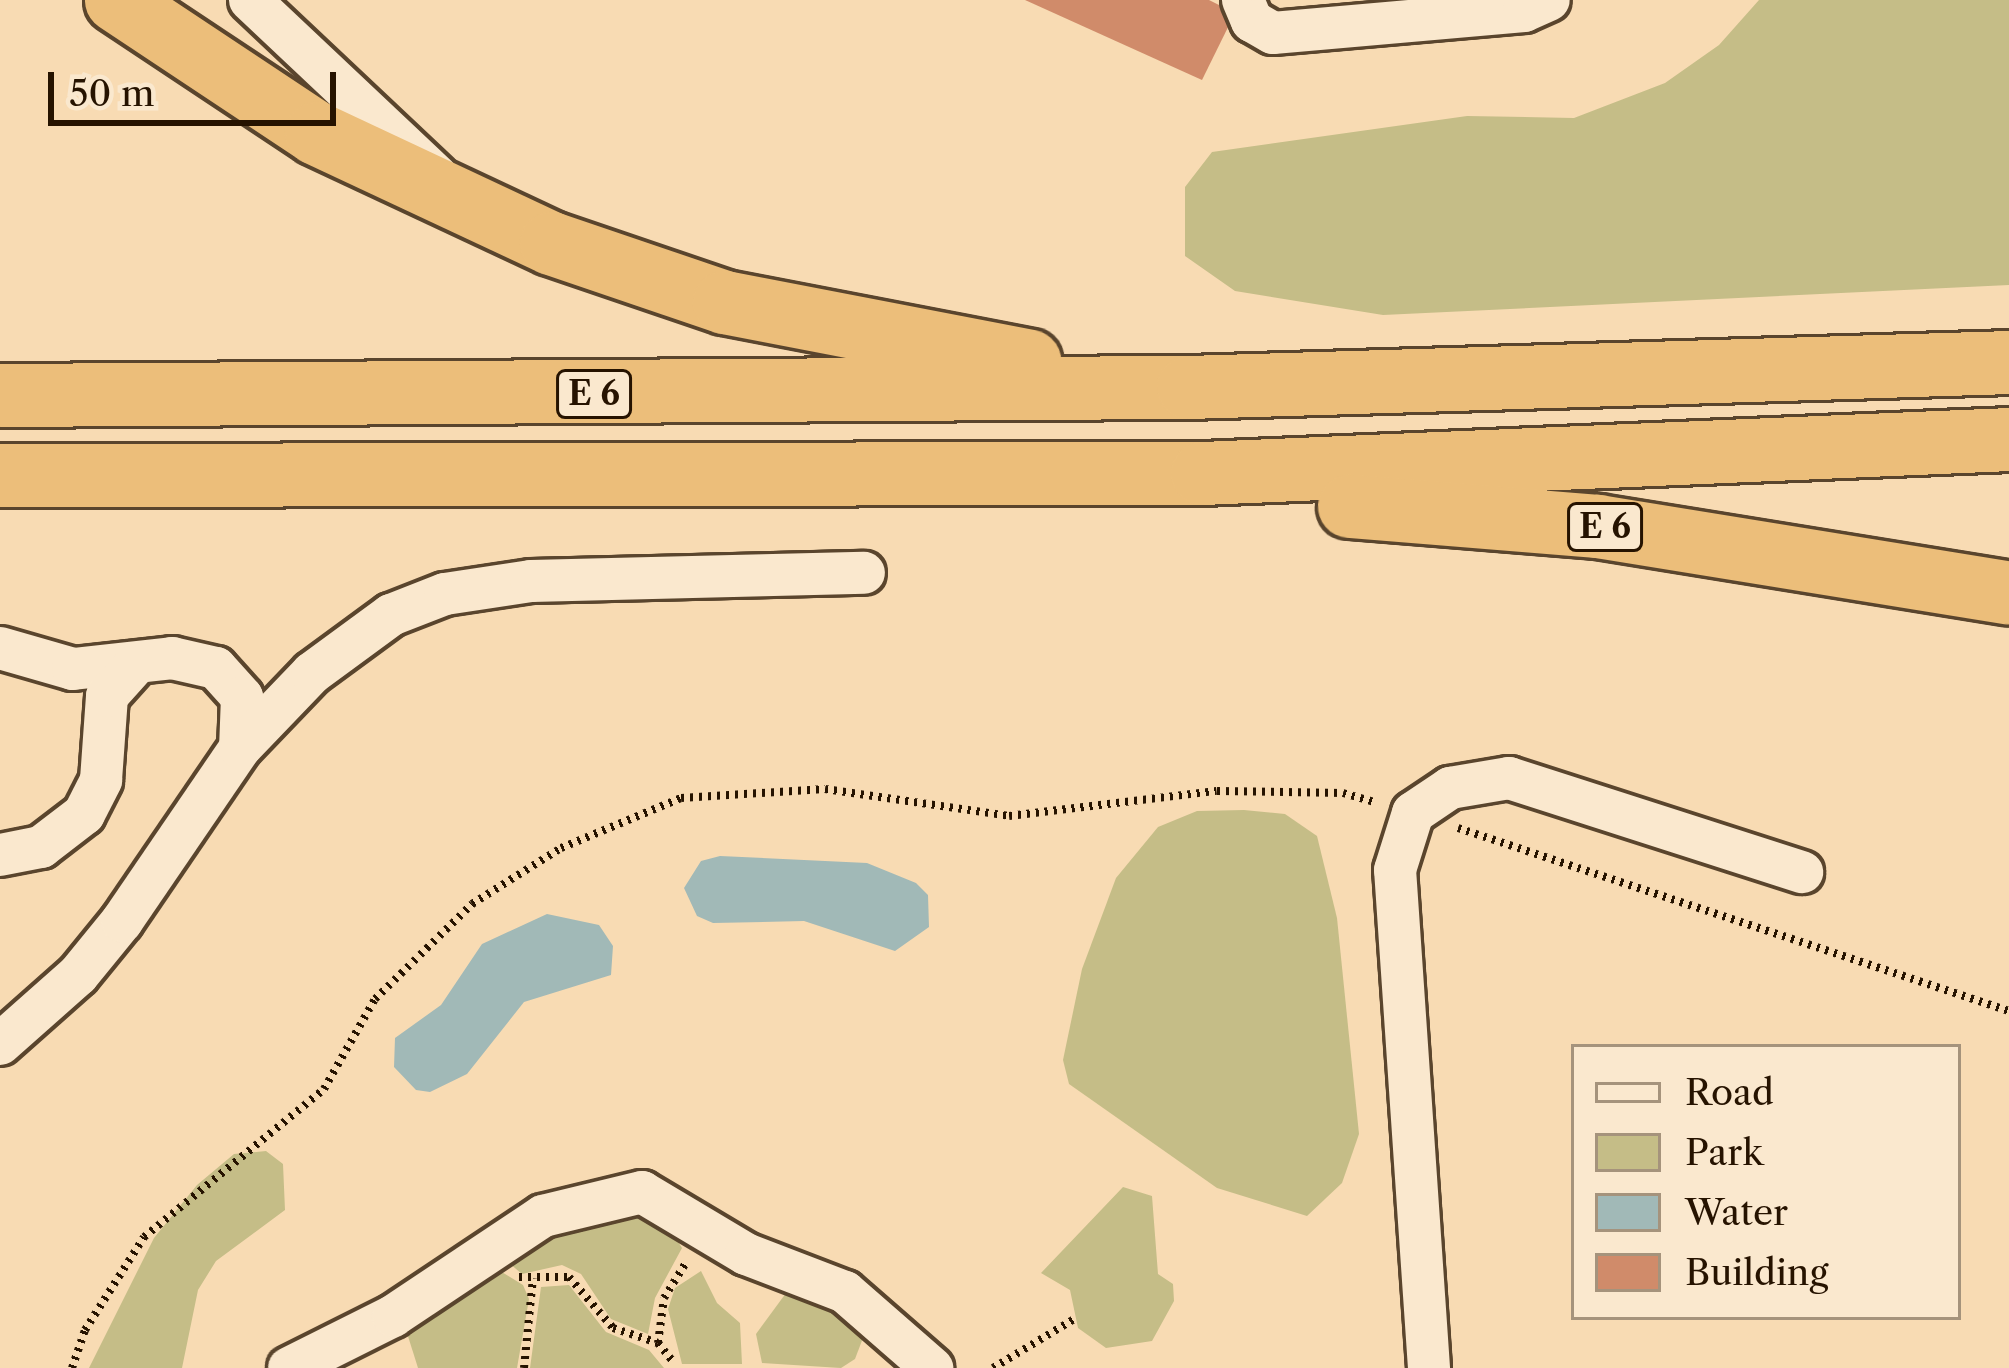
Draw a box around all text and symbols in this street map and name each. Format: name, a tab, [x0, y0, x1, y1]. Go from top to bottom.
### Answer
scale bar	[54, 48, 342, 122]
text: 50 m	[69, 71, 154, 115]
road number: E 6	[555, 367, 633, 421]
road number: E 6	[1566, 500, 1644, 554]
legend	[1571, 1044, 1961, 1320]
text: Road	[1685, 1070, 1774, 1114]
text: Park	[1685, 1130, 1763, 1174]
text: Water	[1685, 1190, 1788, 1234]
text: Building	[1685, 1250, 1828, 1294]

